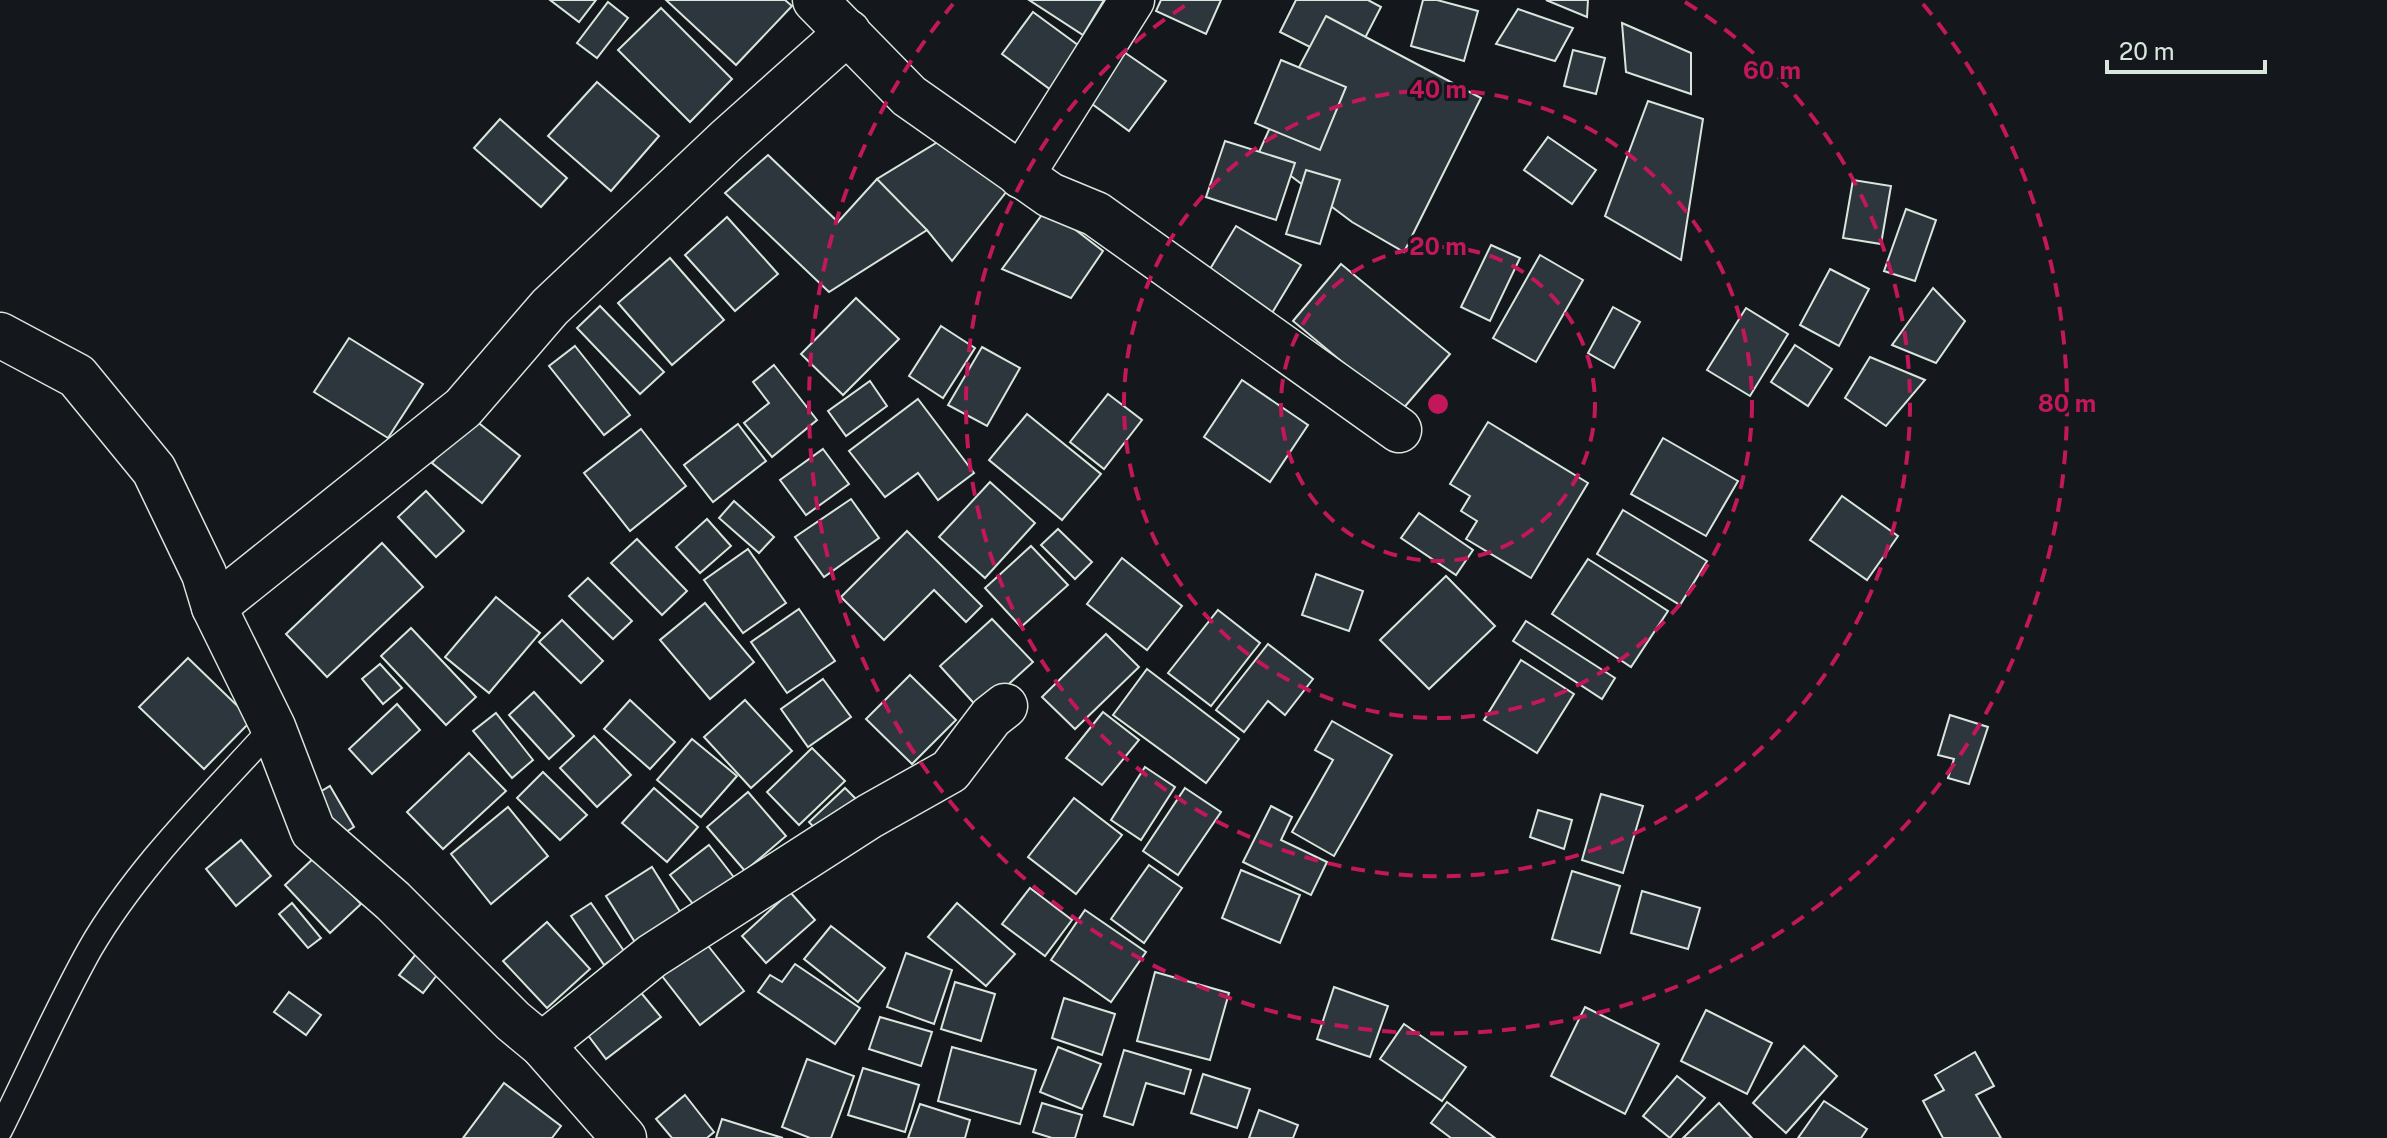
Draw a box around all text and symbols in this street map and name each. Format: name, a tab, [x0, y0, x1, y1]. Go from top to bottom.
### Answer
scale bar	[2107, 24, 2265, 74]
text: 20 m	[2119, 37, 2175, 65]
text: 60 m	[1743, 56, 1801, 84]
text: 40 m	[1409, 75, 1467, 103]
text: 20 m	[1409, 232, 1467, 260]
text: 80 m	[2038, 389, 2096, 417]
centre of rings	[1424, 390, 1452, 418]

